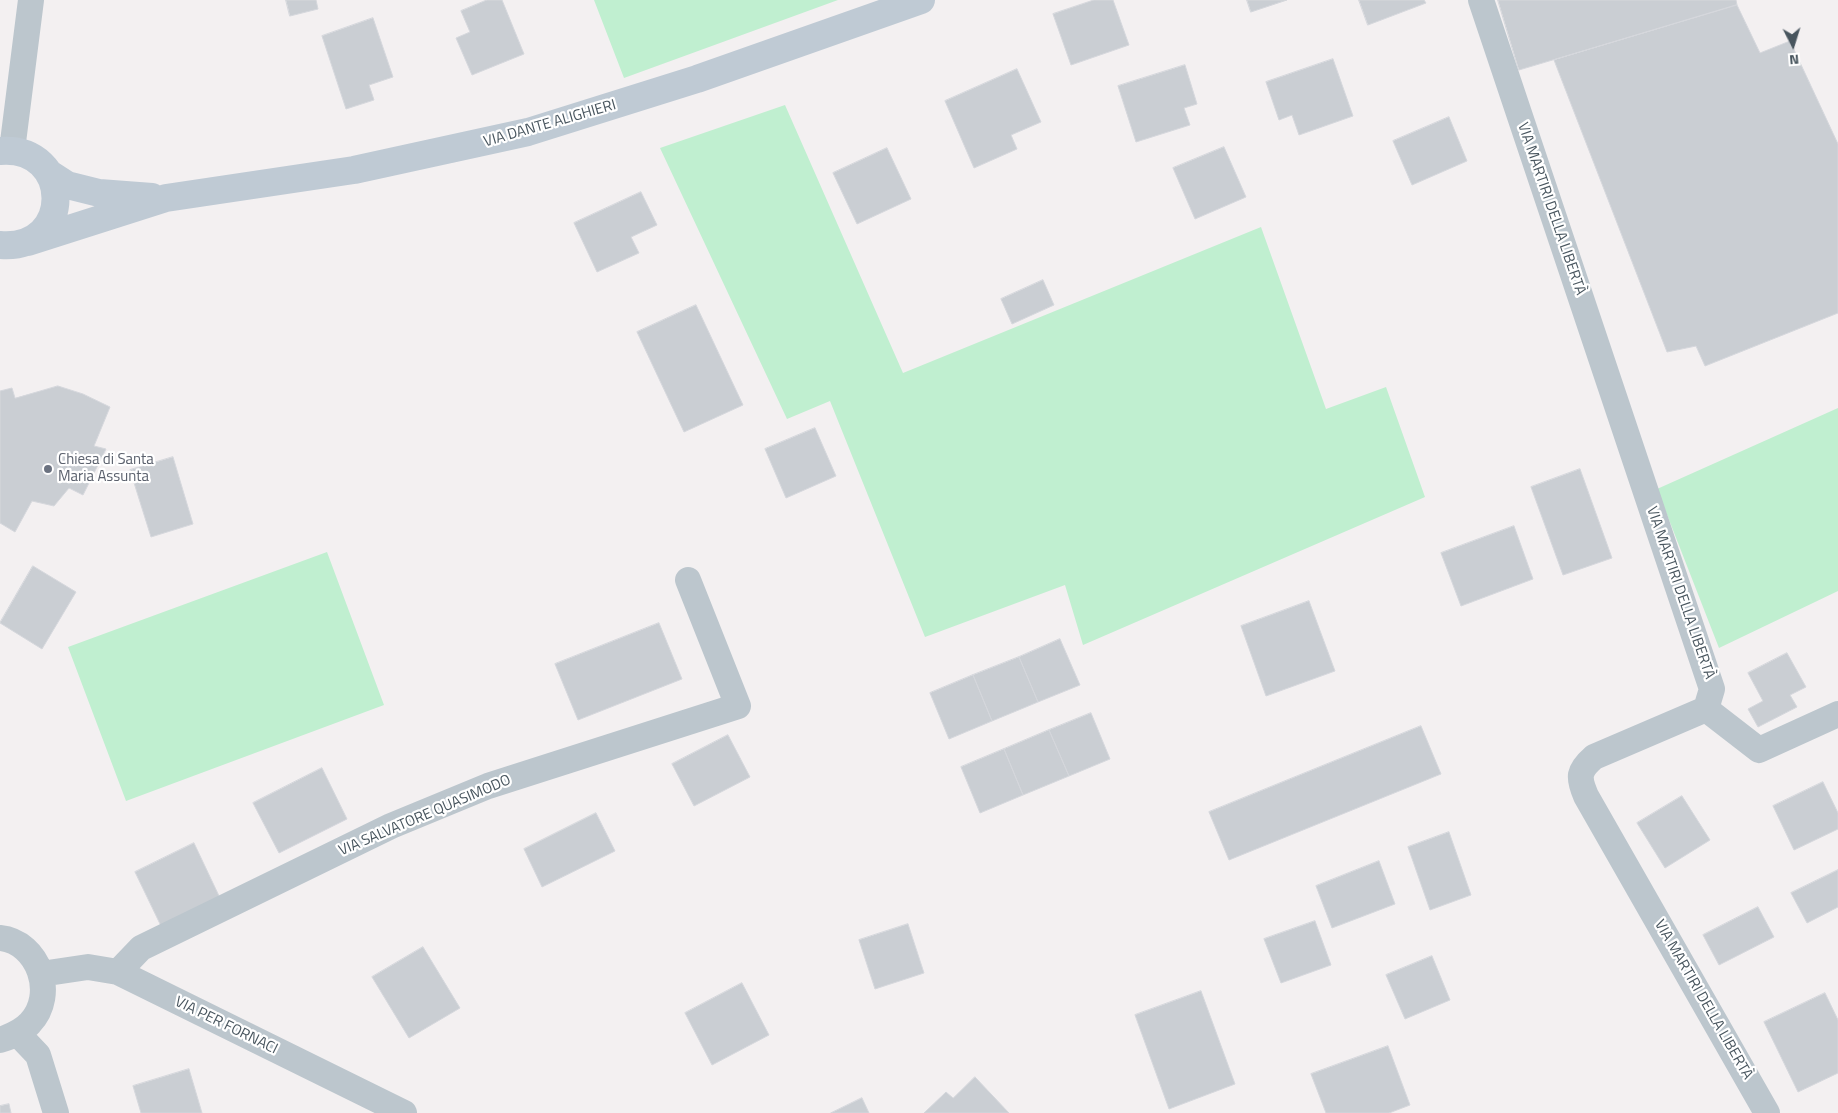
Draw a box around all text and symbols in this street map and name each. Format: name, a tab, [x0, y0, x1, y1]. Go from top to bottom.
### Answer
north arrow	[1768, 20, 1818, 70]
text: N	[1789, 50, 1800, 71]
street label: VIA DANTE ALIGHIERI	[482, 96, 618, 152]
street label: VIA MARTIRI DELLA LIBERTÀ	[1513, 120, 1589, 298]
place label: Chiesa di Santa Maria Assunta	[58, 451, 154, 486]
marker: Chiesa di Santa Maria Assunta	[42, 463, 54, 475]
street label: VIA MARTIRI DELLA LIBERTÀ	[1642, 504, 1718, 682]
street label: VIA SALVATORE QUASIMODO	[336, 772, 514, 860]
street label: VIA MARTIRI DELLA LIBERTÀ	[1650, 917, 1756, 1083]
street label: VIA PER FORNACI	[172, 993, 280, 1059]

